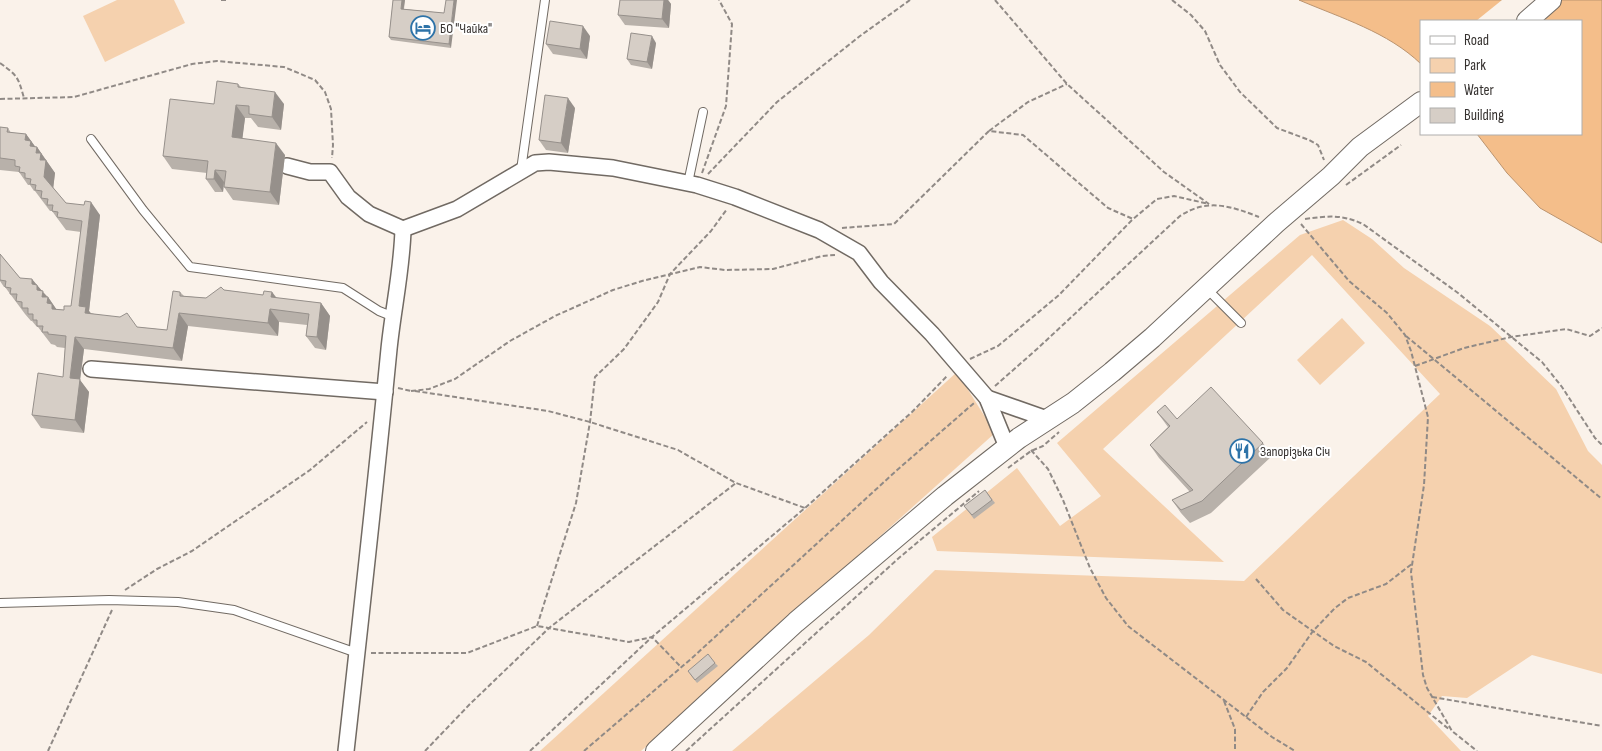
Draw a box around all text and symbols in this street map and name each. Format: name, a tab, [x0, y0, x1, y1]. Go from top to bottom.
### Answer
hotel icon: БО "Чайка"	[410, 15, 436, 41]
place label: БО "Чайка"	[440, 20, 492, 37]
legend	[1420, 20, 1582, 135]
text: Road	[1464, 31, 1489, 50]
text: Park	[1464, 56, 1486, 75]
text: Water	[1464, 81, 1495, 100]
text: Building	[1464, 106, 1504, 125]
restaurant icon: Запорізька Січ	[1229, 438, 1255, 464]
place label: Запорізька Січ	[1260, 443, 1330, 460]

